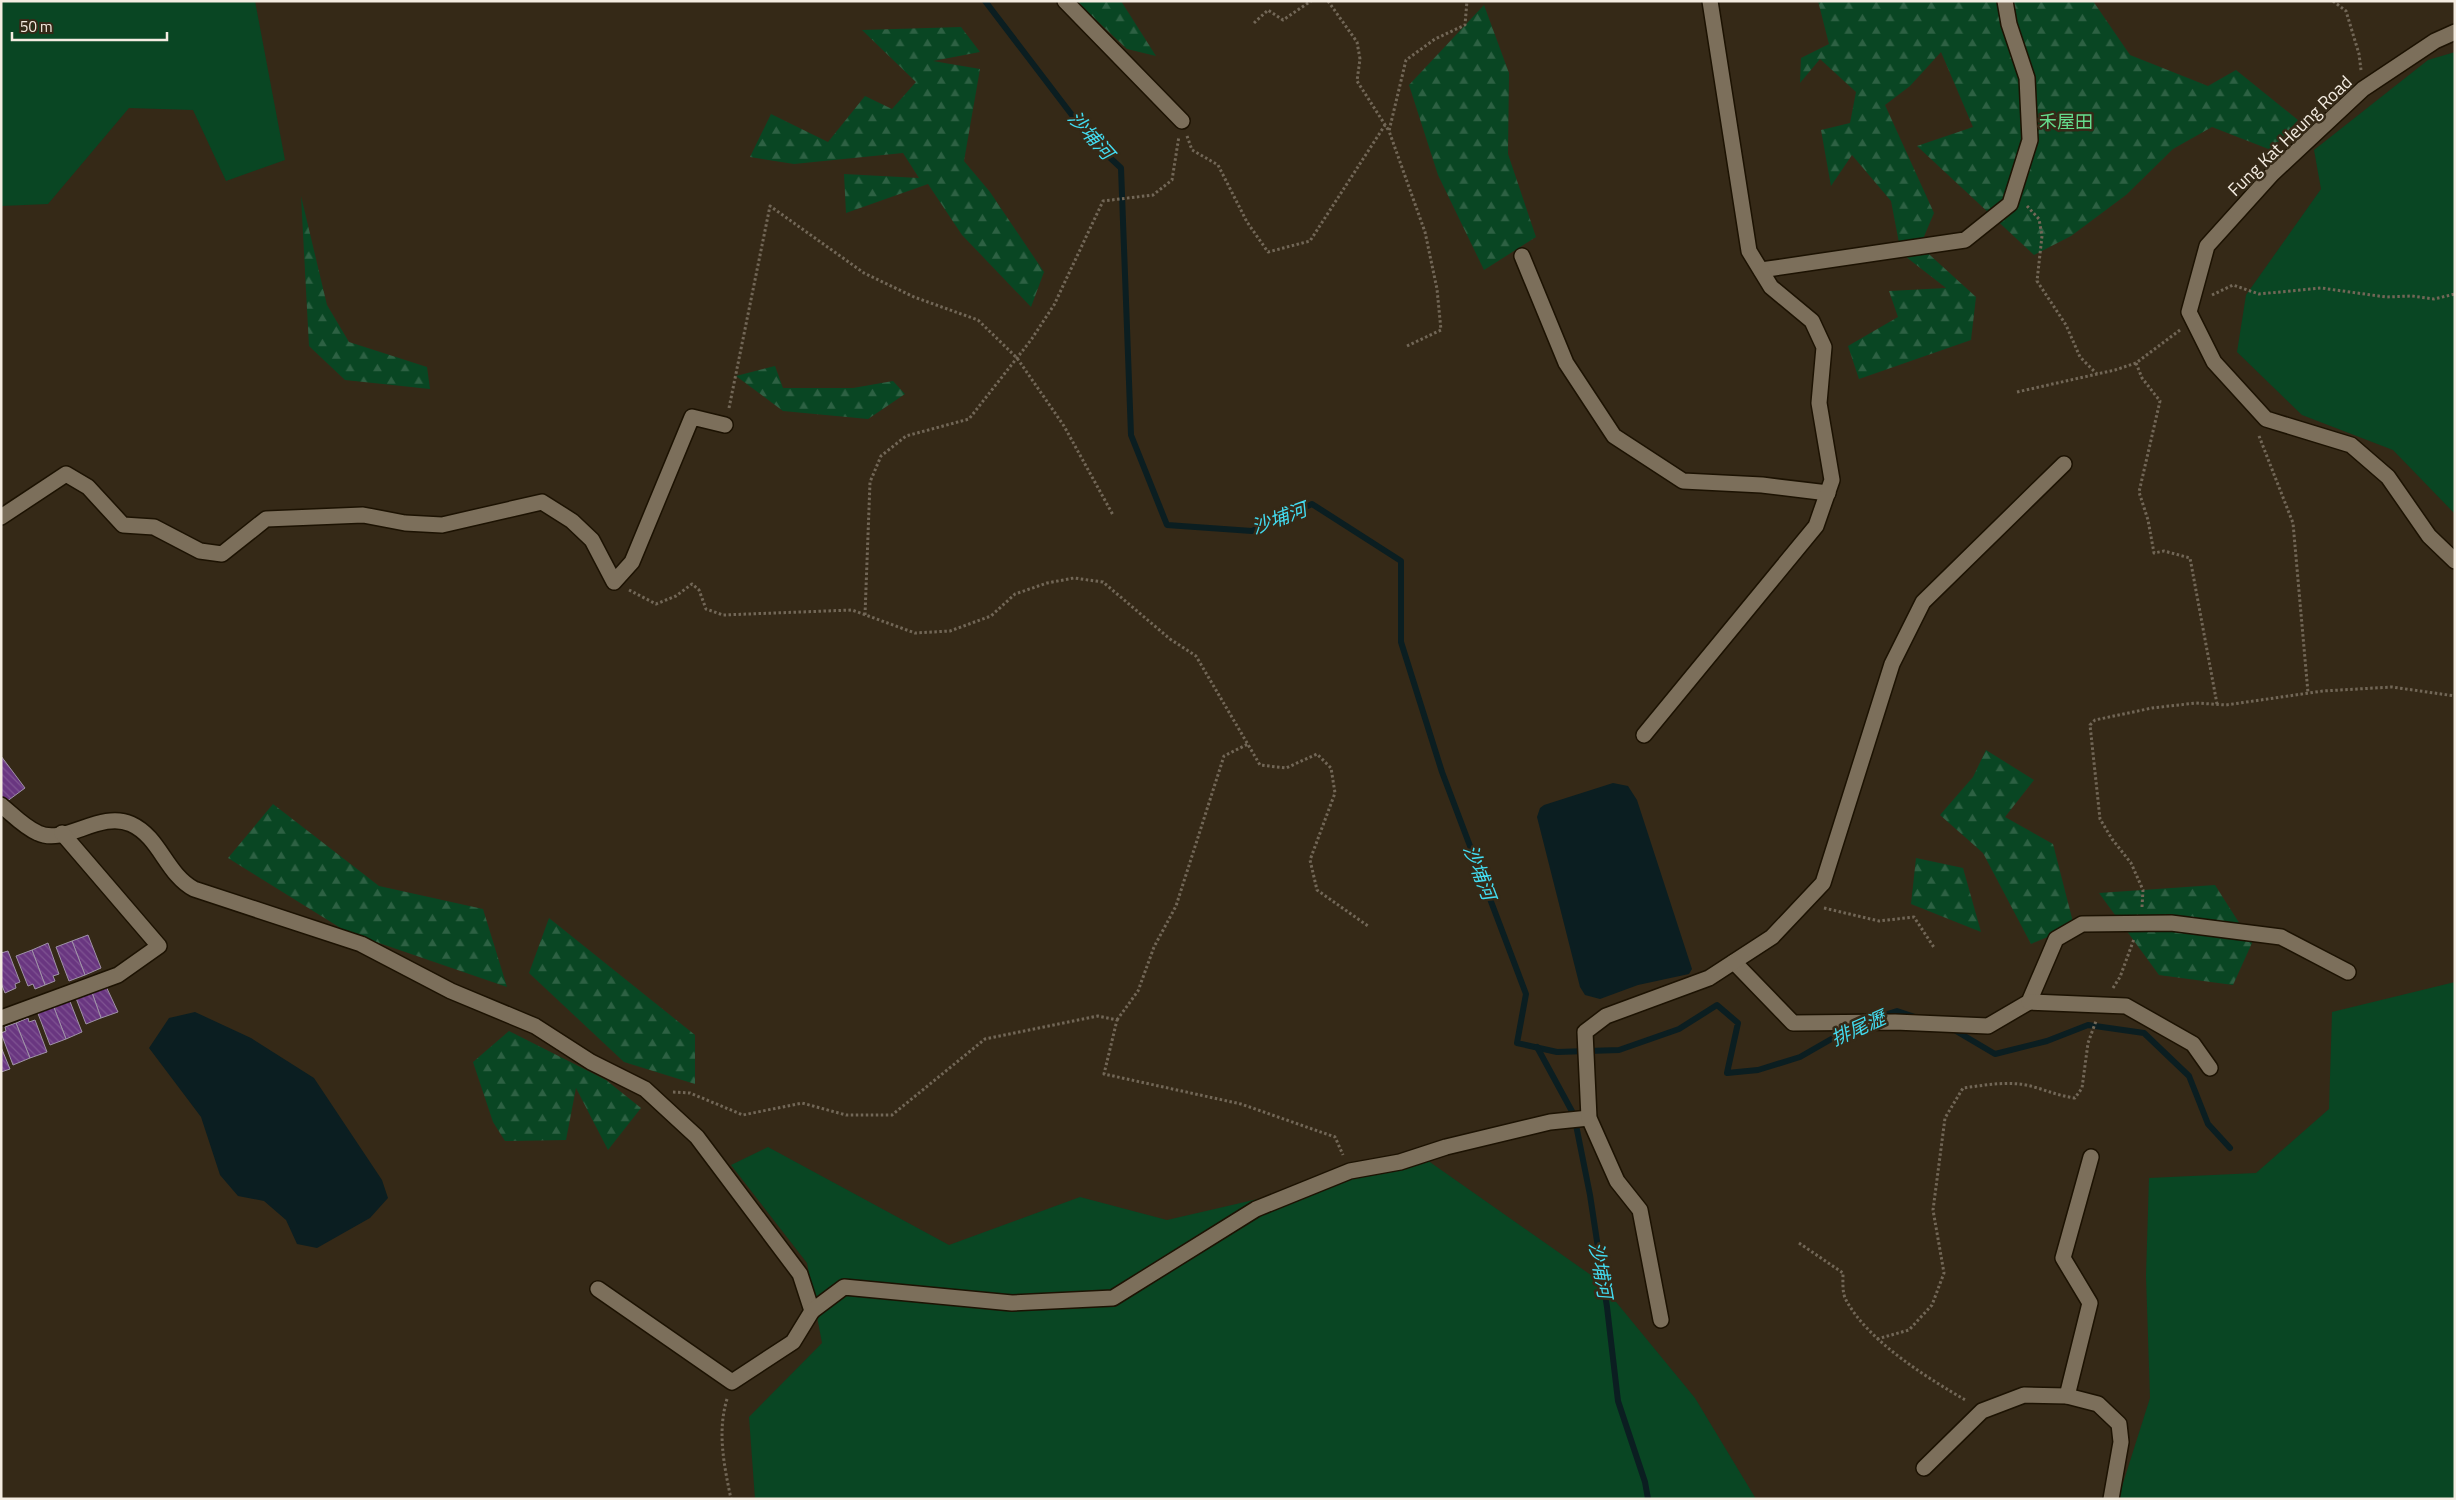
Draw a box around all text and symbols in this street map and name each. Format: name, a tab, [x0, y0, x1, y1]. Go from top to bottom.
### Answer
scale bar	[12, 10, 168, 42]
text: 50 m	[20, 15, 53, 38]
street label: Fung Kat Heung Road	[2221, 69, 2358, 202]
water label: 沙埔河	[1062, 104, 1124, 169]
park label: 禾屋田	[2039, 108, 2093, 135]
water label: 沙埔河	[1247, 493, 1314, 541]
water label: 沙埔河	[1457, 840, 1506, 907]
water label: 排尾瀝	[1826, 1001, 1892, 1052]
water label: 沙埔河	[1582, 1239, 1621, 1304]

